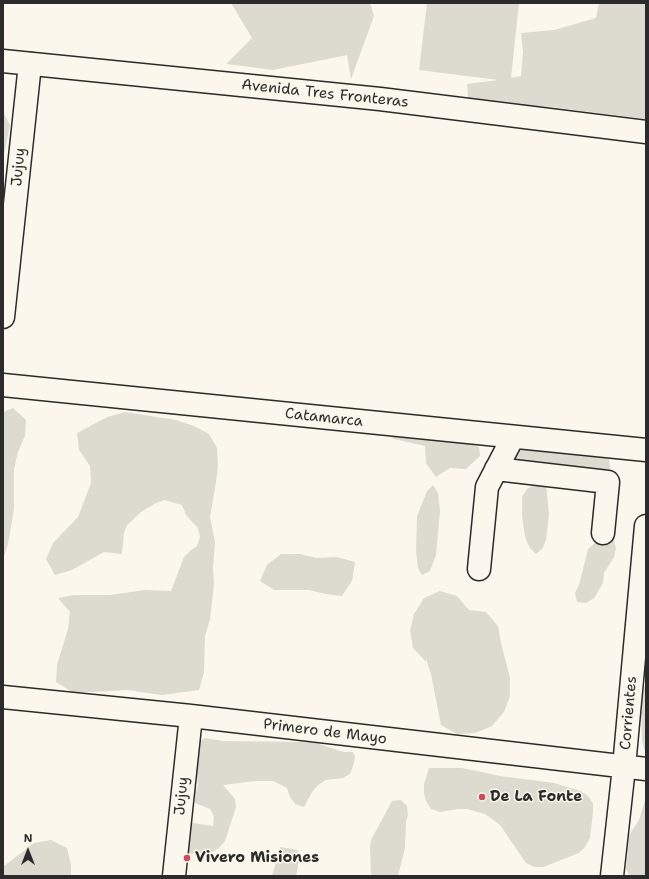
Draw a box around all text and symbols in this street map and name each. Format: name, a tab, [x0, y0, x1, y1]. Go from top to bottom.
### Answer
street label: Avenida Tres Fronteras	[240, 76, 410, 112]
street label: Jujuy	[8, 147, 30, 187]
street label: Catamarca	[284, 405, 364, 431]
street label: Corrientes	[617, 675, 641, 751]
street label: Primero de Mayo	[262, 715, 388, 749]
street label: Jujuy	[171, 776, 193, 816]
place label: De La Fonte	[490, 788, 582, 806]
marker: De La Fonte	[477, 792, 487, 802]
north arrow	[8, 831, 48, 871]
text: N	[24, 831, 32, 846]
place label: Vivero Misiones	[195, 849, 319, 867]
marker: Vivero Misiones	[182, 853, 192, 863]

